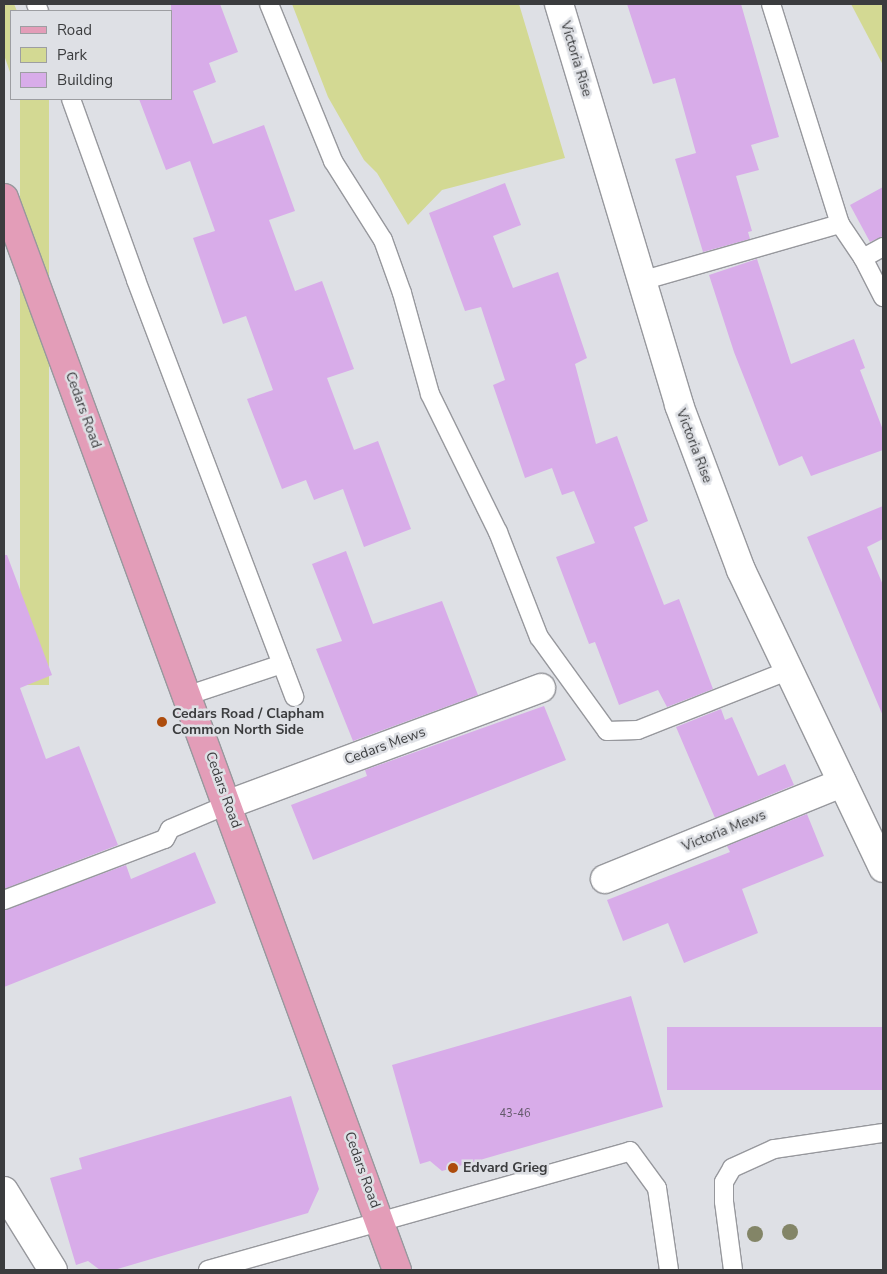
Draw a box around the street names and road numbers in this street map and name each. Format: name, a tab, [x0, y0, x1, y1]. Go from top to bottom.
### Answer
street label: Victoria Rise	[557, 19, 595, 99]
street label: Cedars Road	[61, 370, 105, 450]
street label: Victoria Rise	[672, 407, 716, 485]
street label: Cedars Mews	[342, 724, 428, 768]
street label: Cedars Road	[201, 750, 245, 830]
street label: Victoria Mews	[680, 807, 768, 855]
street label: Cedars Road	[340, 1130, 384, 1210]

